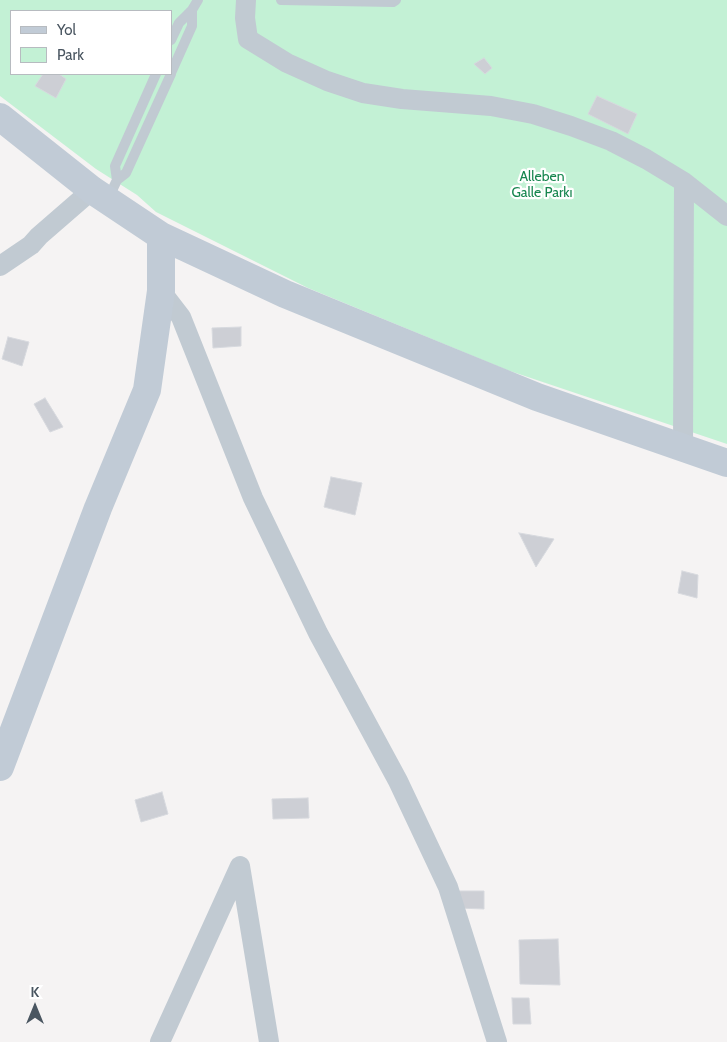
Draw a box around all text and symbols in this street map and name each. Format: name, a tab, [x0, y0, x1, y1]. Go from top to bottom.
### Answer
legend	[10, 10, 172, 75]
text: Yol	[57, 21, 76, 39]
text: Park	[57, 46, 84, 64]
park label: Alleben Galle Parkı	[511, 169, 573, 202]
north arrow	[10, 982, 60, 1032]
text: K	[31, 983, 39, 1001]

